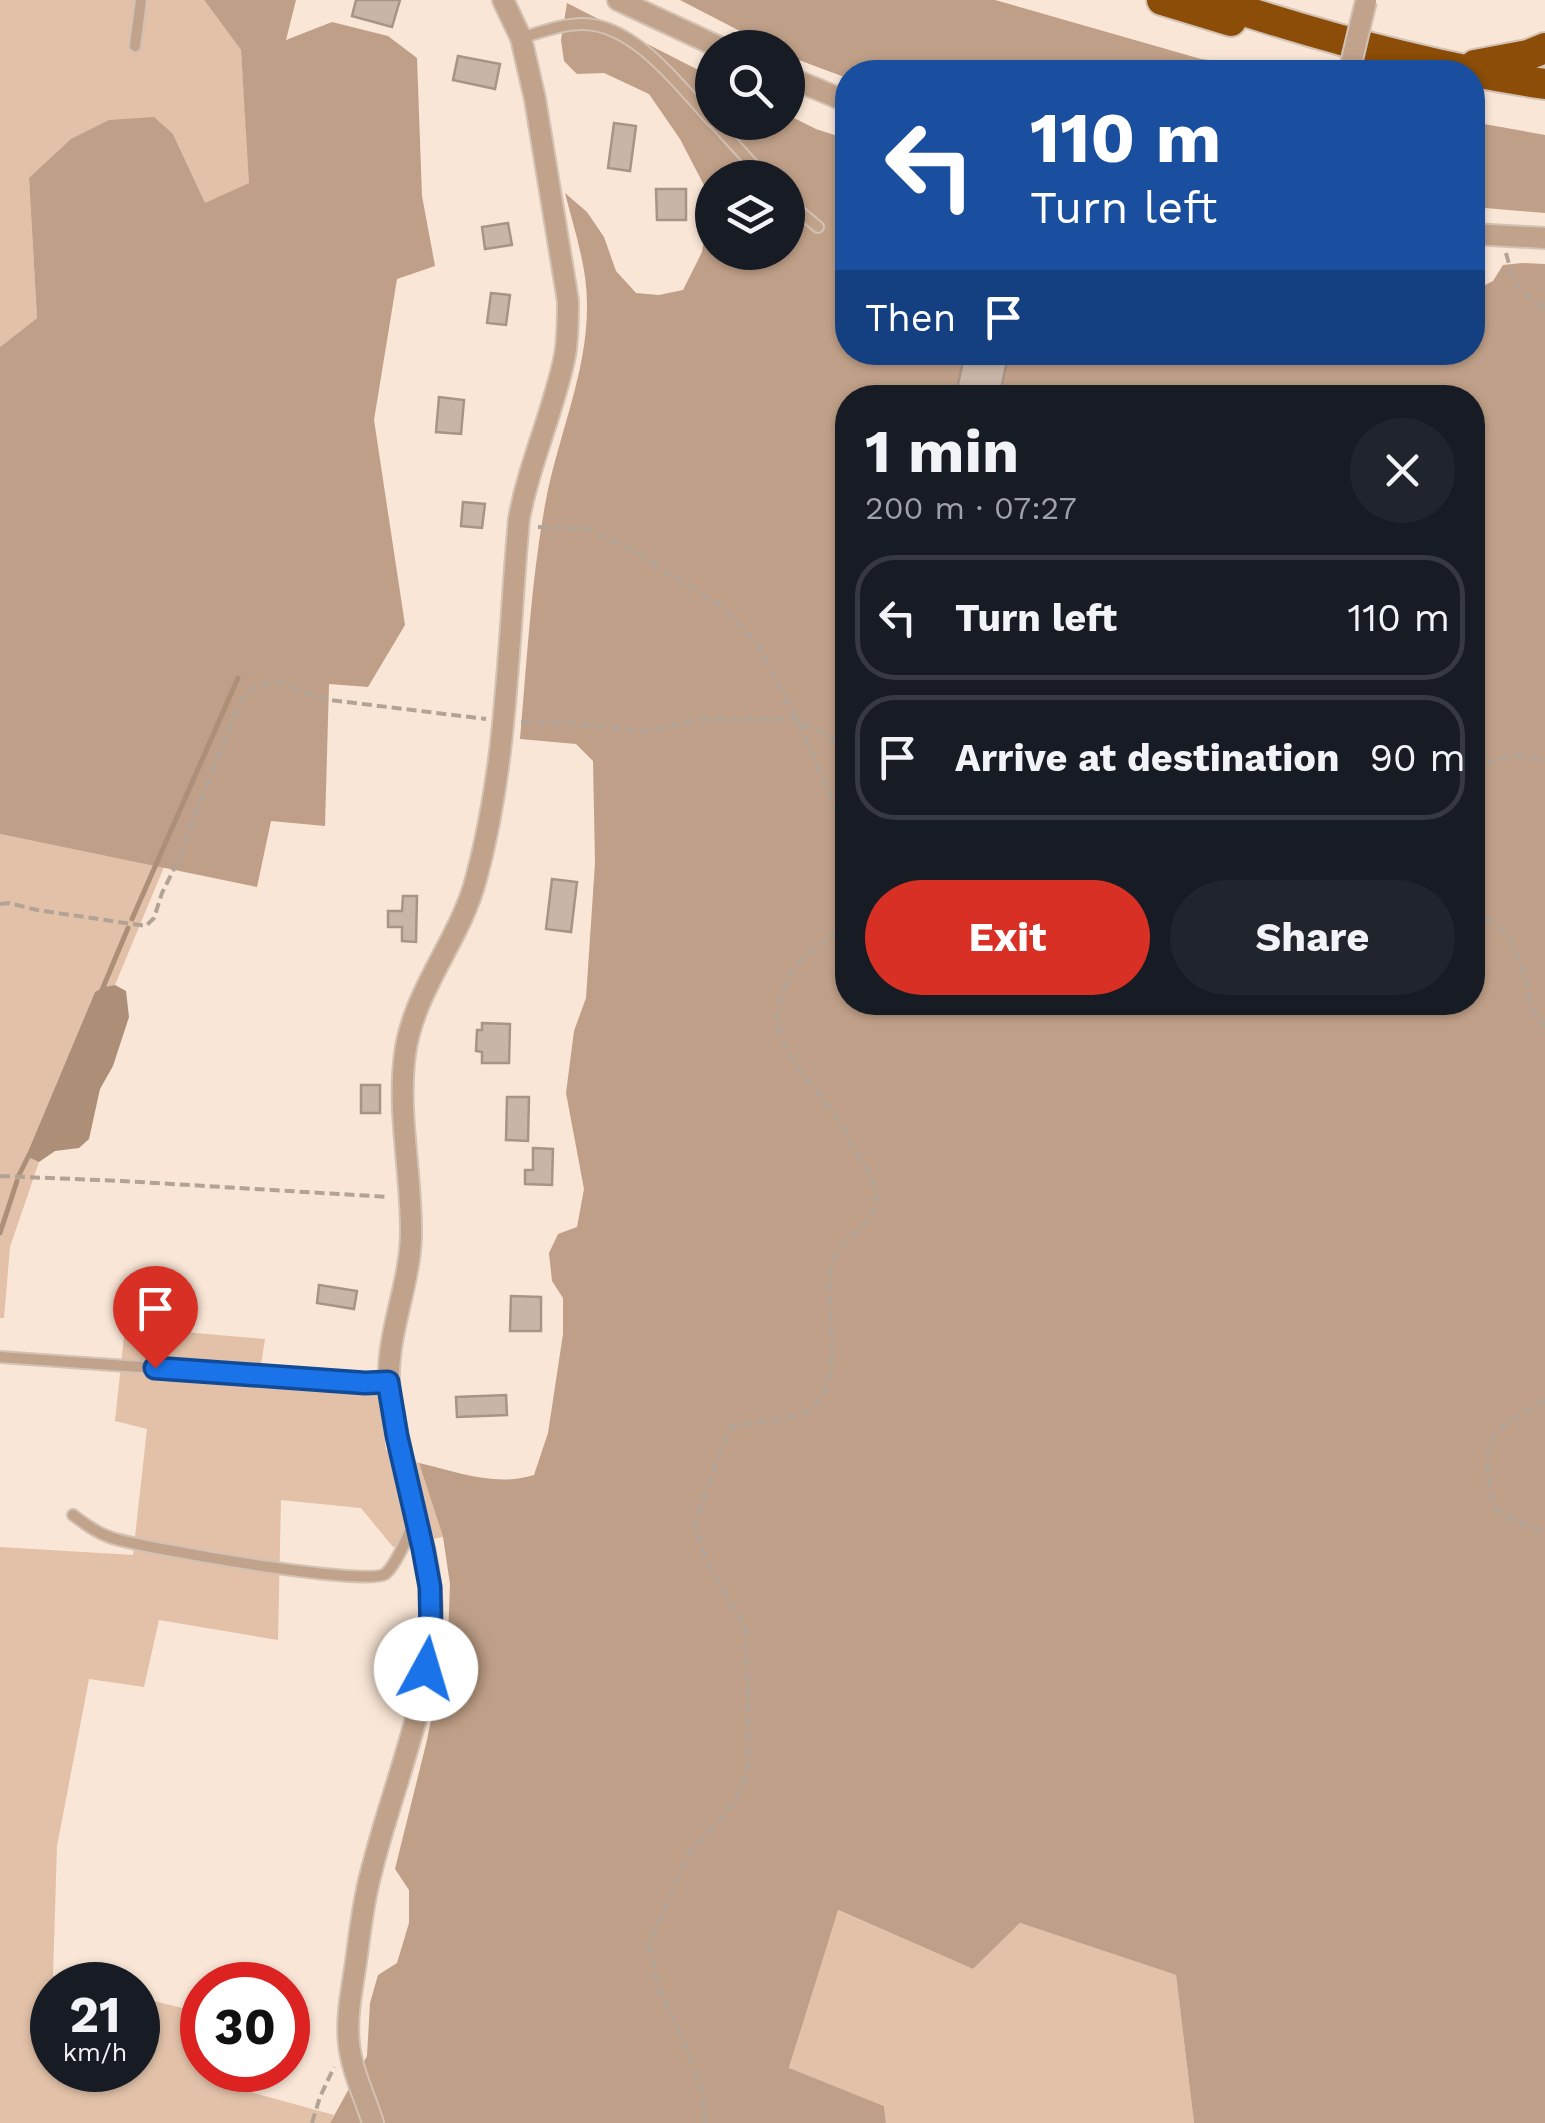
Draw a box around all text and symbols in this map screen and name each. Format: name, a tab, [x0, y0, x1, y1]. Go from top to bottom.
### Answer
map controls	[695, 30, 805, 270]
button: search	[695, 30, 805, 140]
text: 110 m	[1030, 97, 1221, 179]
icon: left	[865, 100, 995, 230]
button: layers	[695, 160, 805, 270]
text: Turn left	[1030, 181, 1217, 234]
icon: arrive	[976, 290, 1031, 345]
text: Then	[865, 296, 956, 340]
text: 1 min	[865, 416, 1019, 487]
button: close	[1350, 418, 1455, 523]
text: 200 m · 07:27	[865, 489, 1077, 527]
icon: left	[870, 590, 925, 645]
text: Turn left	[955, 596, 1117, 640]
text: 110 m	[1348, 596, 1450, 640]
icon: arrive	[870, 730, 925, 785]
text: Arrive at destination	[955, 736, 1340, 780]
text: 90 m	[1370, 736, 1466, 780]
button: Exit	[865, 880, 1150, 995]
button: Share	[1170, 880, 1455, 995]
pin	[113, 1266, 198, 1369]
icon: arrive	[128, 1281, 183, 1336]
position arrow	[374, 1617, 478, 1721]
speed limit sign: 30	[180, 1962, 310, 2092]
text: 21	[69, 1985, 121, 2044]
text: km/h	[63, 2038, 127, 2067]

